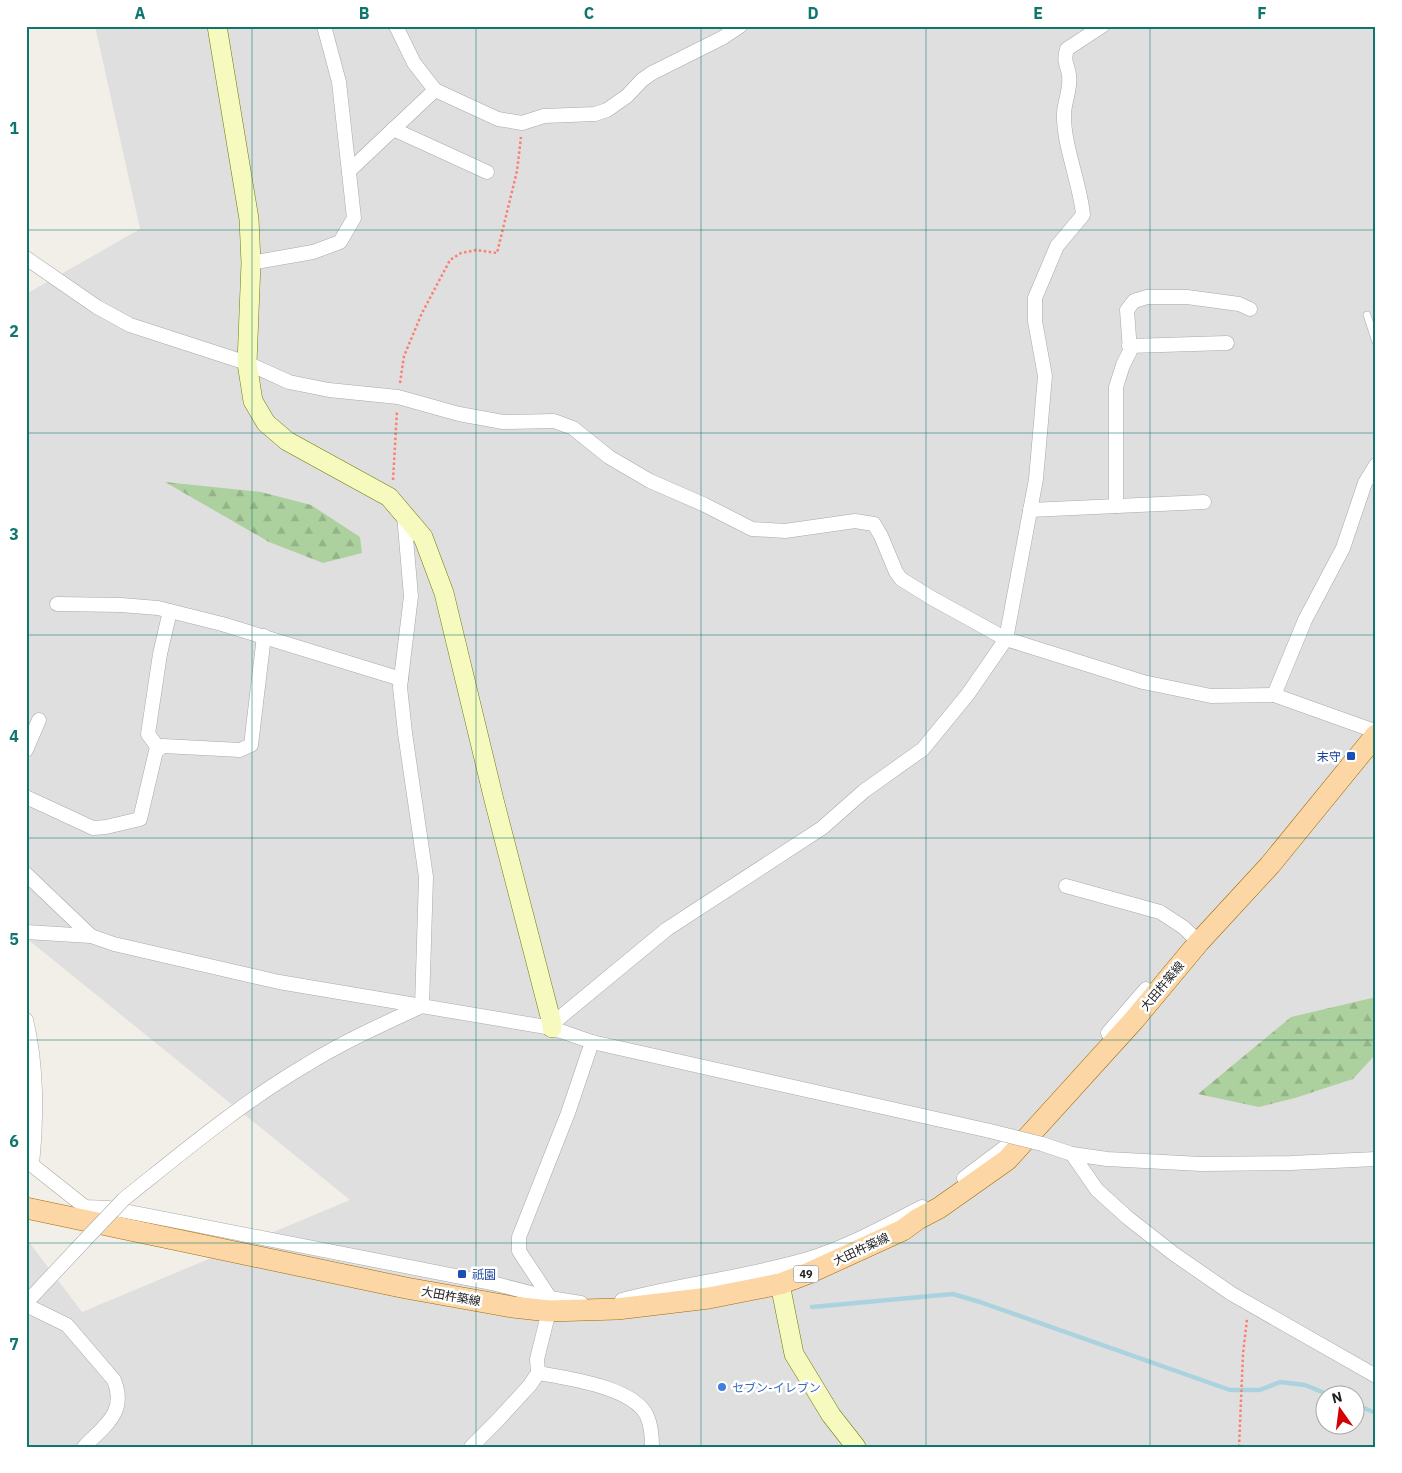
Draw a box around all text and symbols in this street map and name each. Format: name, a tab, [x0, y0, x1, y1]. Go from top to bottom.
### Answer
text: A	[135, 3, 146, 23]
text: B	[359, 3, 370, 23]
text: C	[584, 3, 594, 23]
text: D	[807, 3, 819, 23]
text: E	[1033, 3, 1043, 23]
text: F	[1257, 3, 1267, 23]
text: 1	[9, 118, 19, 138]
text: 2	[9, 321, 19, 341]
text: 3	[9, 524, 19, 544]
text: 4	[9, 726, 19, 746]
place label: 末守	[1317, 749, 1341, 764]
marker: 末守	[1345, 750, 1357, 762]
text: 5	[9, 929, 19, 949]
street label: 大田杵築線	[1137, 958, 1187, 1014]
text: 6	[9, 1131, 19, 1151]
street label: 大田杵築線	[831, 1230, 891, 1268]
road number: 49	[794, 1266, 818, 1282]
place label: 祇園	[472, 1267, 496, 1282]
marker: 祇園	[456, 1268, 468, 1280]
street label: 大田杵築線	[420, 1283, 482, 1309]
text: 7	[9, 1334, 19, 1354]
place label: セブン-イレブン	[732, 1380, 821, 1395]
marker: セブン-イレブン	[716, 1381, 728, 1393]
north arrow	[1314, 1386, 1364, 1436]
text: N	[1330, 1387, 1344, 1407]

